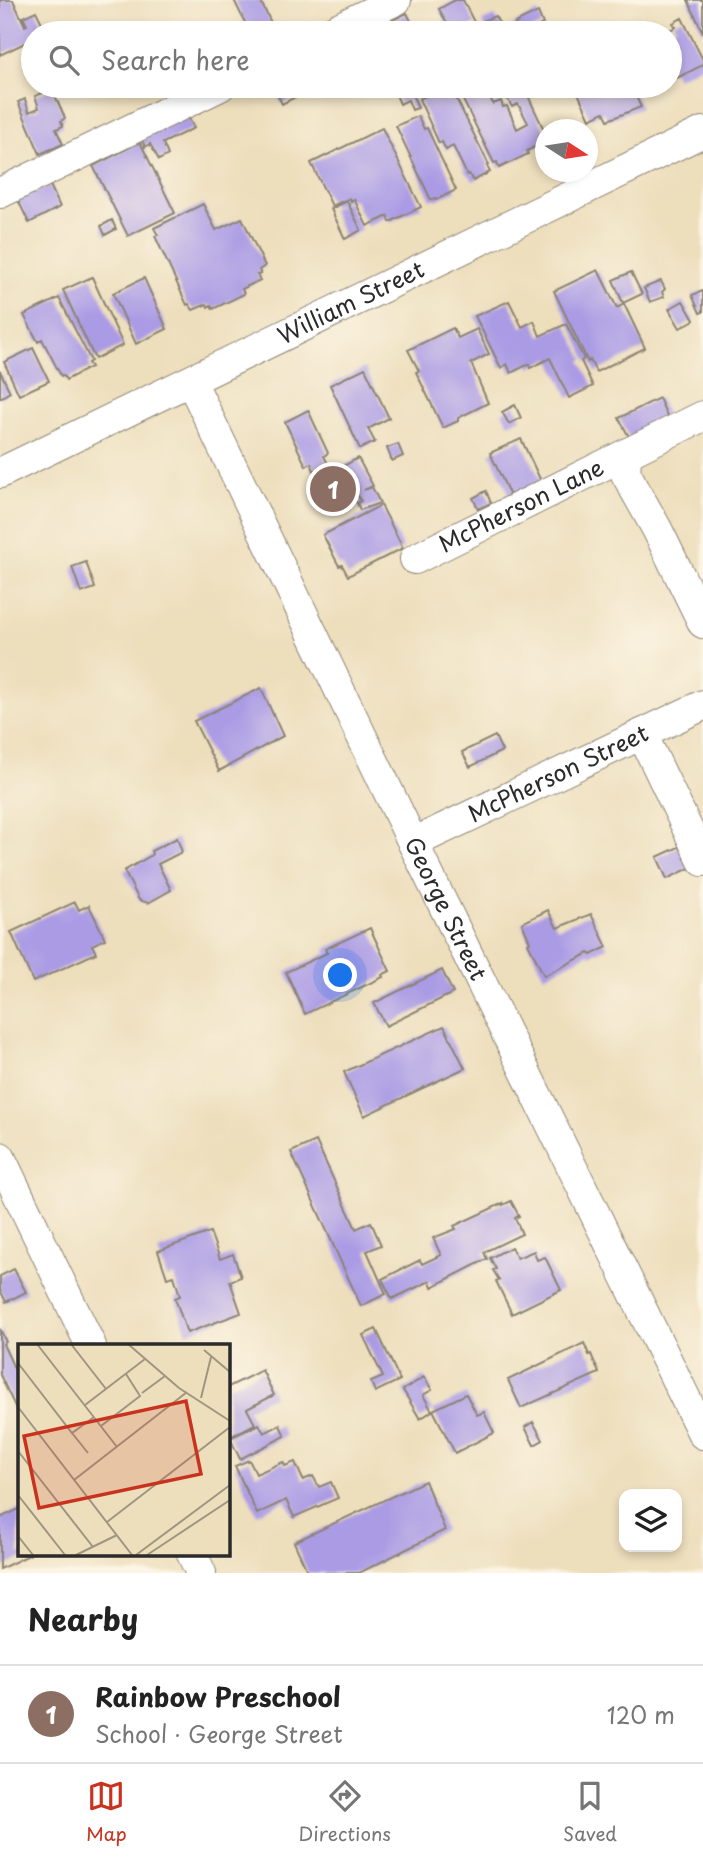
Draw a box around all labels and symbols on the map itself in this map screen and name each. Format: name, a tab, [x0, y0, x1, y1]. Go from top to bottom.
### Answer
north arrow	[535, 119, 598, 182]
street label: William Street	[271, 251, 430, 352]
street label: McPherson Lane	[432, 449, 609, 561]
pin: 1	[310, 463, 356, 515]
street label: McPherson Street	[462, 715, 654, 830]
street label: George Street	[397, 830, 497, 986]
your location	[323, 958, 357, 992]
inset map	[18, 1344, 229, 1556]

